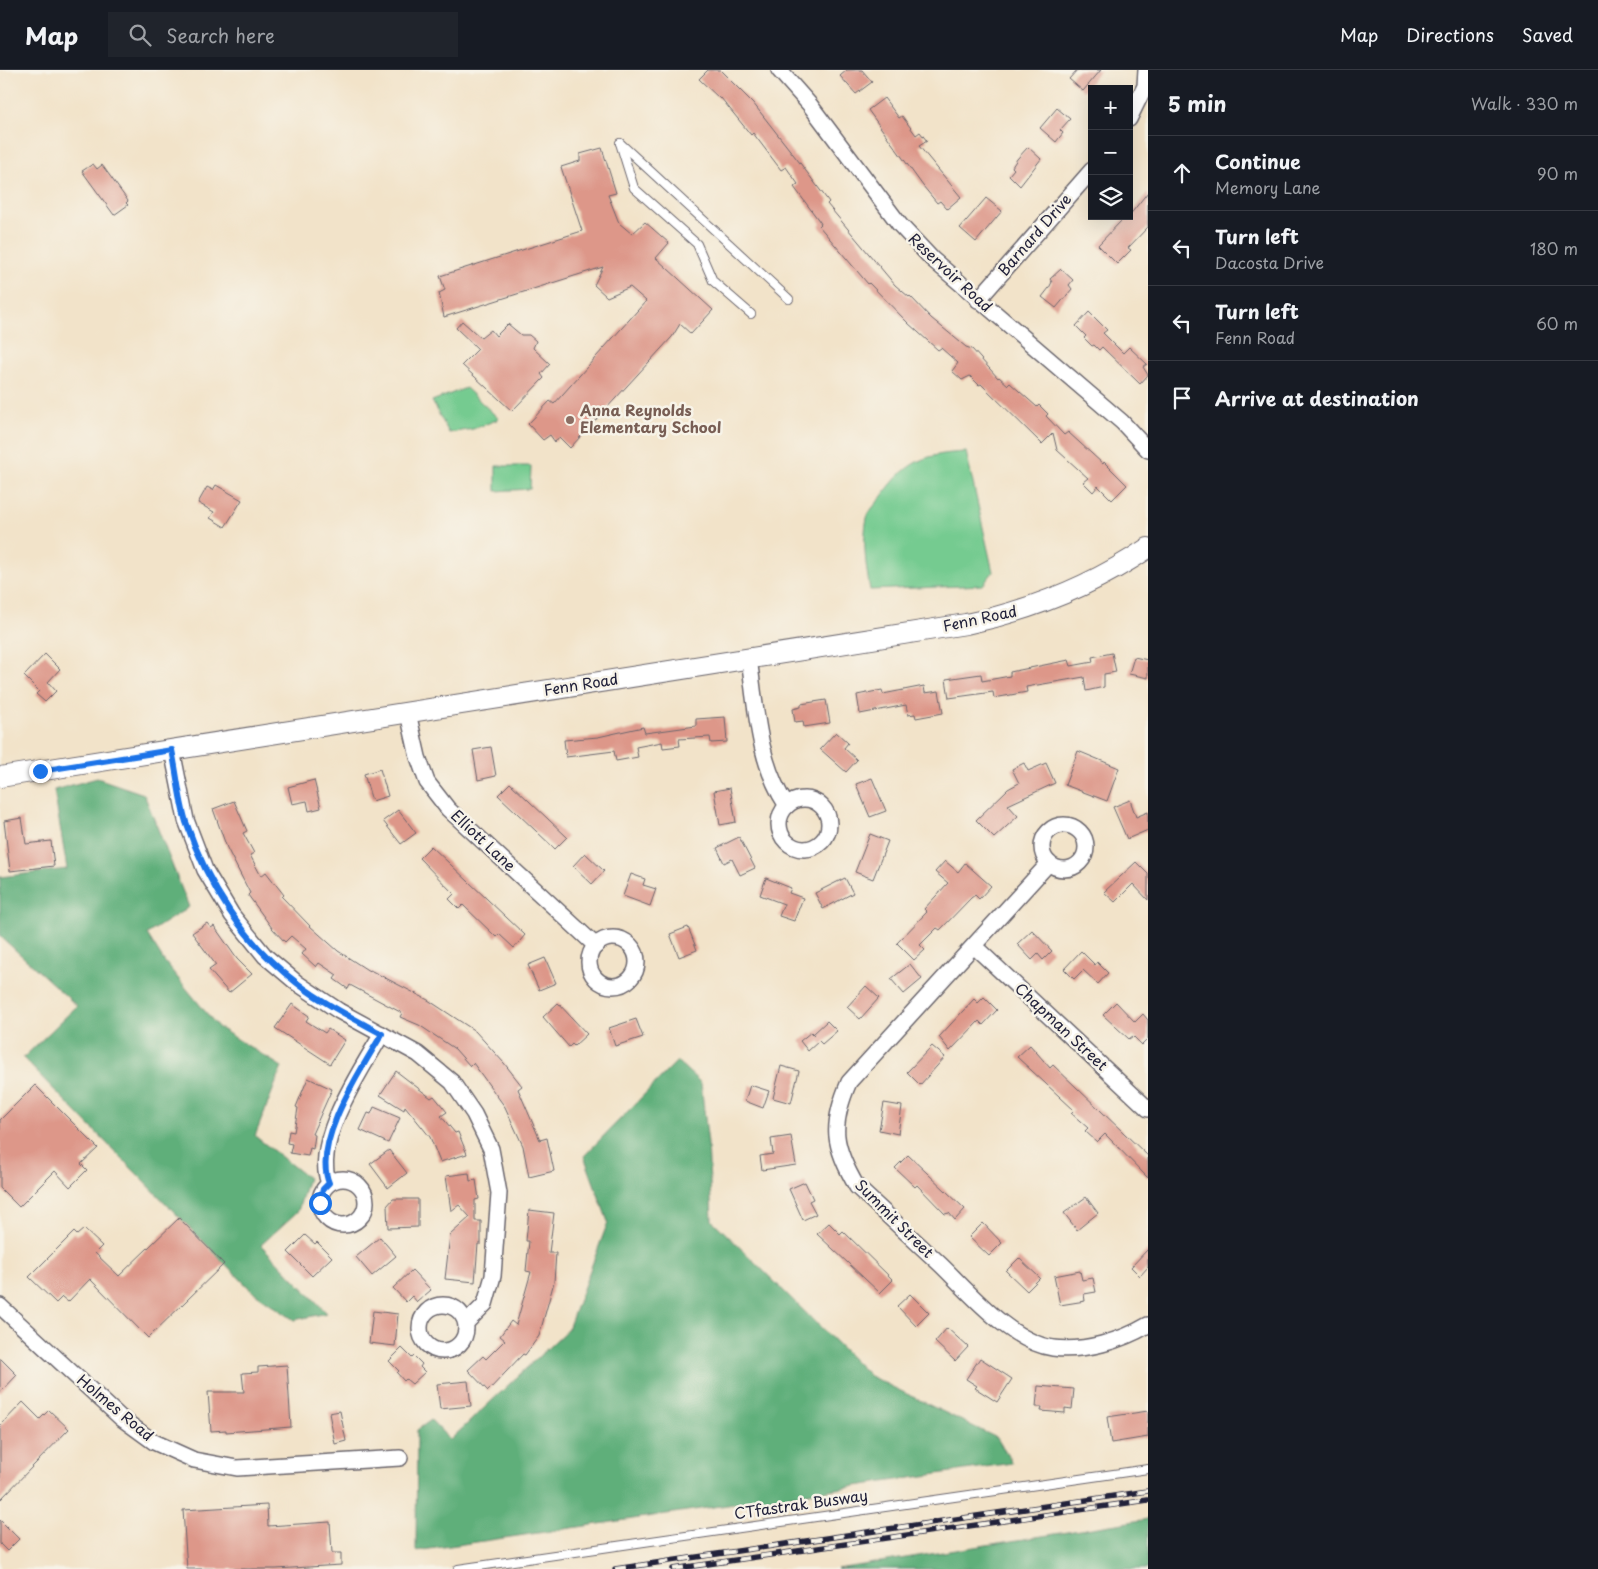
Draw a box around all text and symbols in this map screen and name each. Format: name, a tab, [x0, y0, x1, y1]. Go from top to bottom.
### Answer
search box	[108, 12, 458, 57]
text: Map	[25, 17, 78, 53]
icon: search	[126, 21, 154, 49]
text: Search here	[166, 21, 275, 49]
text: Map	[1340, 21, 1378, 48]
text: Directions	[1406, 21, 1494, 48]
text: Saved	[1522, 21, 1573, 48]
map controls	[1088, 85, 1133, 220]
button: +	[1088, 85, 1133, 130]
text: 5 min	[1168, 87, 1226, 119]
text: Walk · 330 m	[1471, 91, 1578, 115]
button: −	[1088, 130, 1133, 175]
text: Continue	[1215, 147, 1301, 175]
icon: ahead	[1168, 159, 1196, 187]
text: 90 m	[1537, 161, 1578, 185]
button: layers	[1088, 175, 1133, 220]
text: Memory Lane	[1215, 175, 1321, 199]
street label: Barnard Drive	[992, 188, 1076, 280]
text: Turn left	[1215, 222, 1299, 250]
street label: Reservoir Road	[904, 227, 998, 317]
icon: left	[1168, 234, 1196, 262]
text: 180 m	[1530, 236, 1578, 260]
text: Dacosta Drive	[1215, 250, 1324, 274]
text: Turn left	[1215, 297, 1299, 325]
icon: left	[1168, 309, 1196, 337]
text: 60 m	[1536, 311, 1578, 335]
text: Fenn Road	[1215, 325, 1295, 349]
icon: arrive	[1168, 384, 1196, 412]
text: Arrive at destination	[1215, 384, 1419, 412]
place label: Anna Reynolds Elementary School	[579, 398, 721, 438]
marker: Anna Reynolds Elementary School	[564, 414, 576, 426]
street label: Fenn Road	[941, 598, 1019, 637]
street label: Fenn Road	[542, 666, 620, 701]
route end	[29, 760, 52, 783]
street label: Elliott Lane	[446, 804, 522, 876]
street label: Chapman Street	[1010, 977, 1114, 1075]
street label: Summit Street	[850, 1173, 940, 1263]
route start	[309, 1192, 332, 1215]
street label: Holmes Road	[73, 1368, 159, 1446]
street label: CTfastrak Busway	[733, 1483, 869, 1524]

